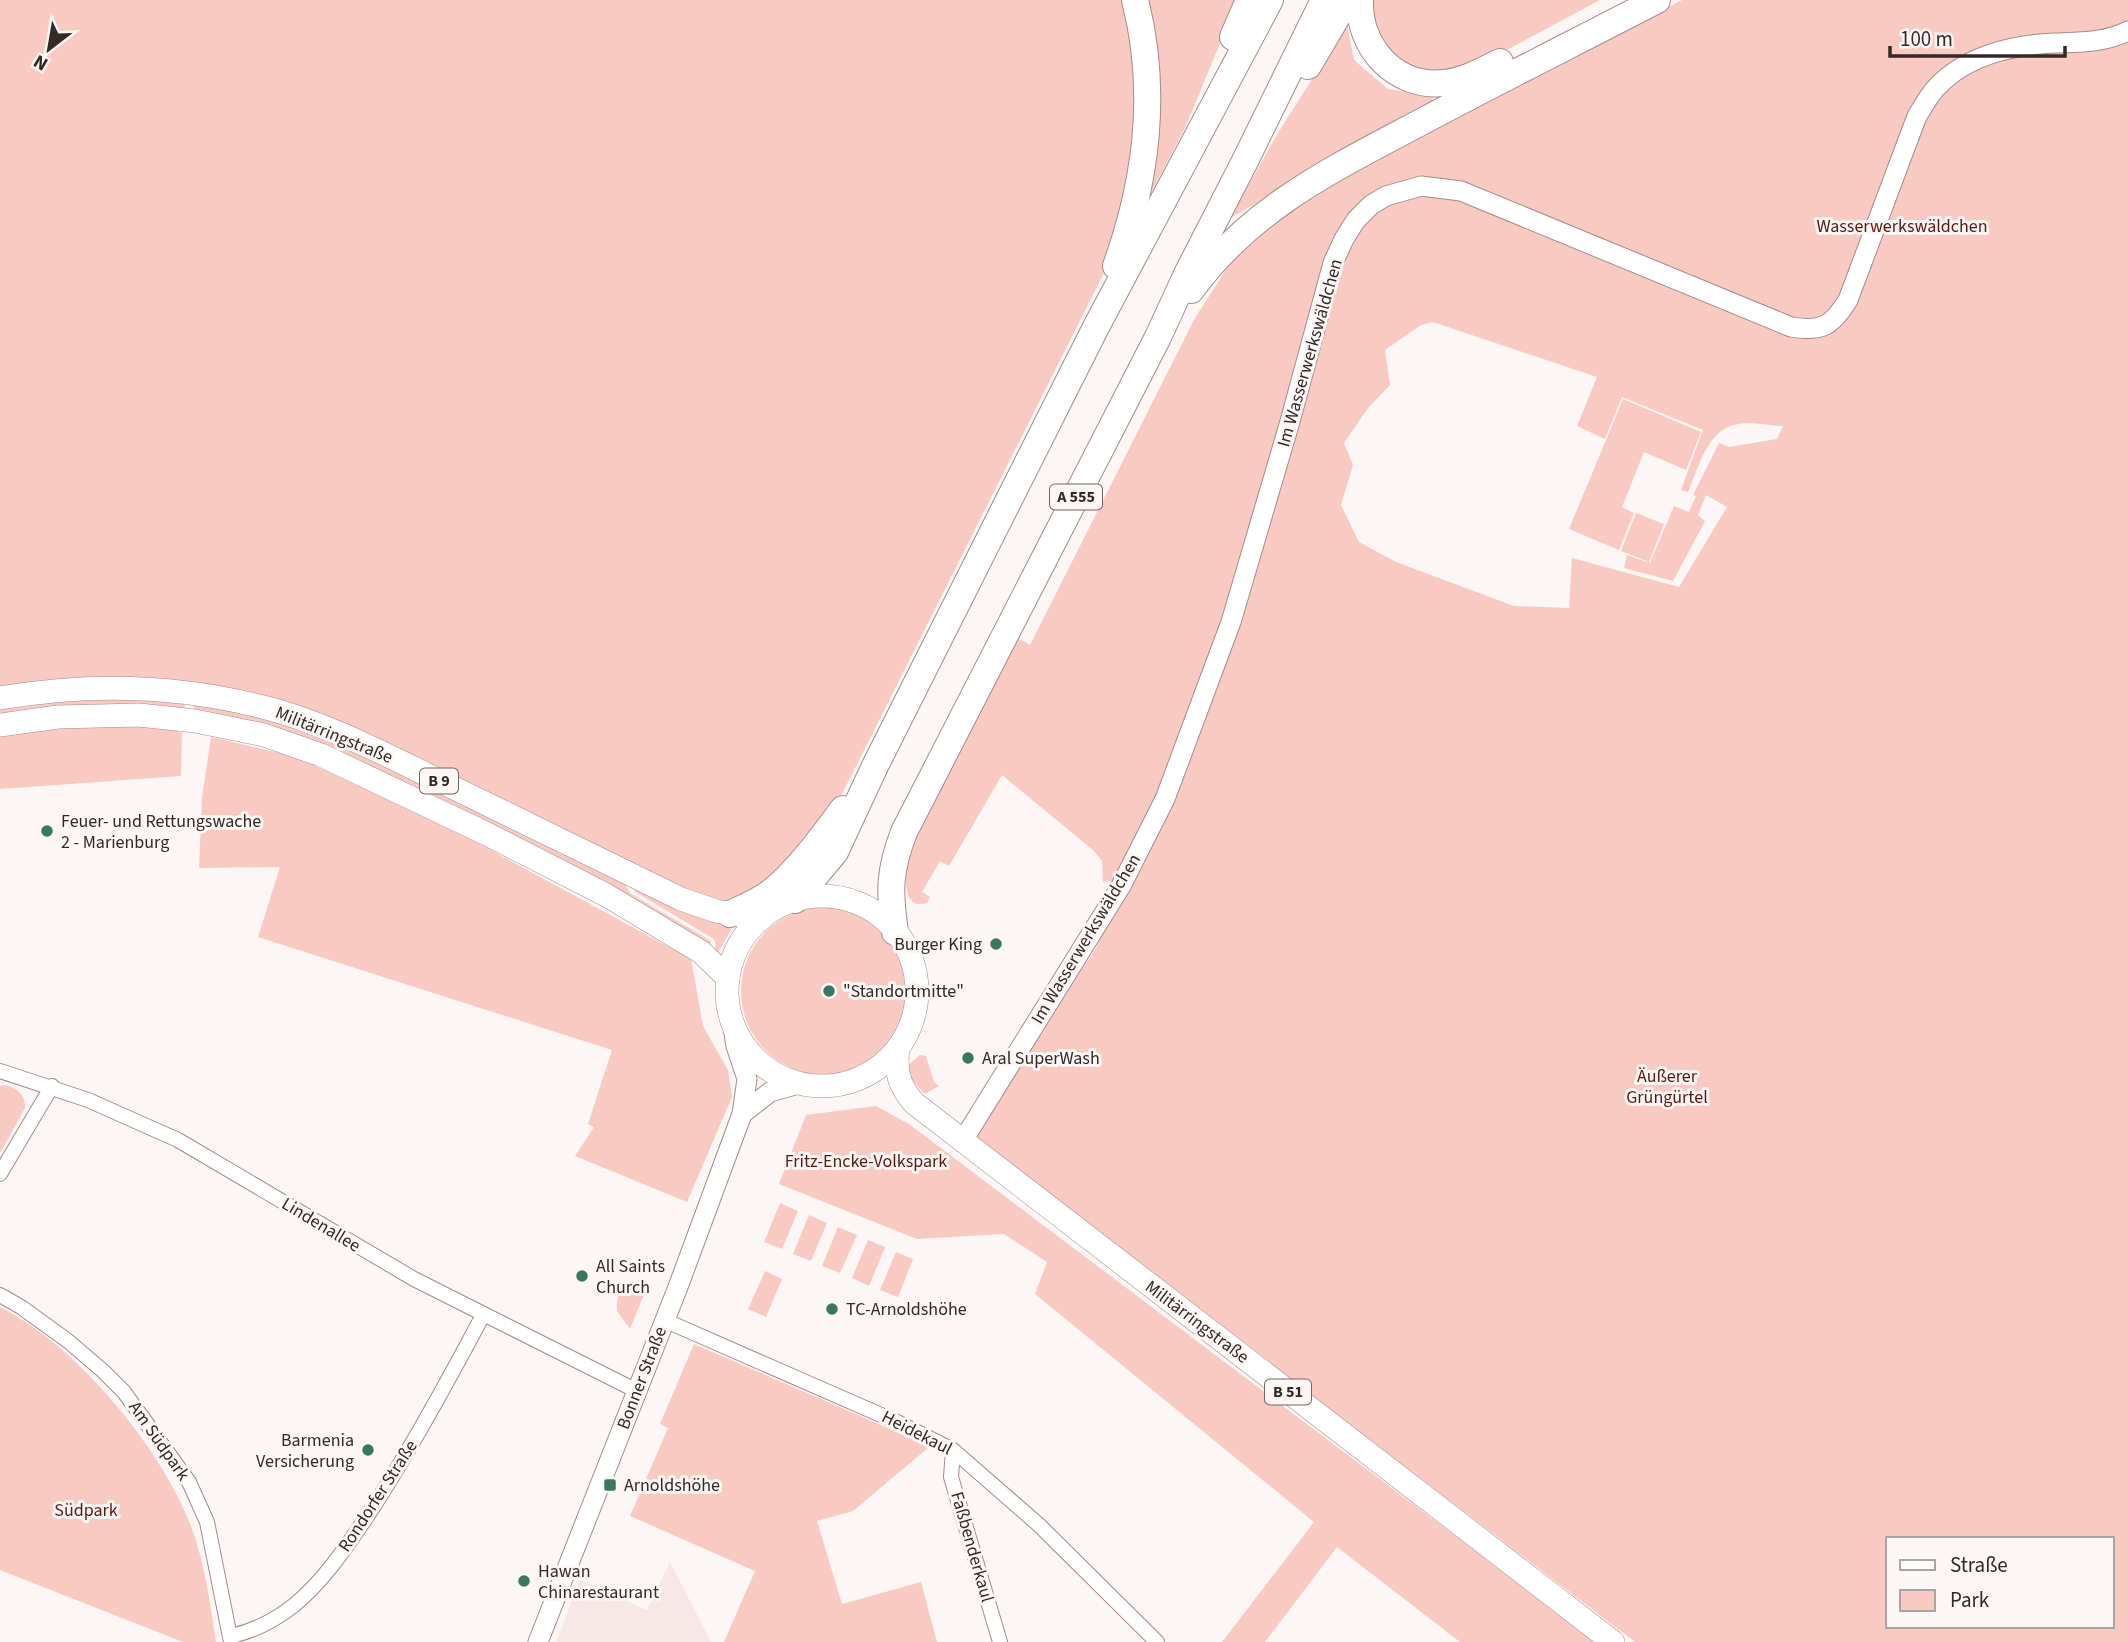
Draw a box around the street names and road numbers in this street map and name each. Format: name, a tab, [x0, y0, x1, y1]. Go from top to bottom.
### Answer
street label: Im Wasserwerkswäldchen	[1271, 256, 1349, 450]
road number: A 555	[1050, 484, 1102, 510]
street label: Militärringstraße	[272, 700, 397, 770]
road number: B 9	[420, 768, 458, 794]
street label: Im Wasserwerkswäldchen	[1025, 849, 1147, 1029]
street label: Lindenallee	[277, 1192, 365, 1258]
street label: Militärringstraße	[1140, 1275, 1254, 1370]
street label: Bonner Straße	[611, 1323, 673, 1433]
road number: B 51	[1265, 1380, 1311, 1404]
street label: Am Südpark	[122, 1396, 196, 1486]
street label: Heidekaul	[877, 1405, 957, 1461]
street label: Rondorfer Straße	[332, 1435, 424, 1557]
street label: Faßbenderkaul	[944, 1489, 1000, 1605]

